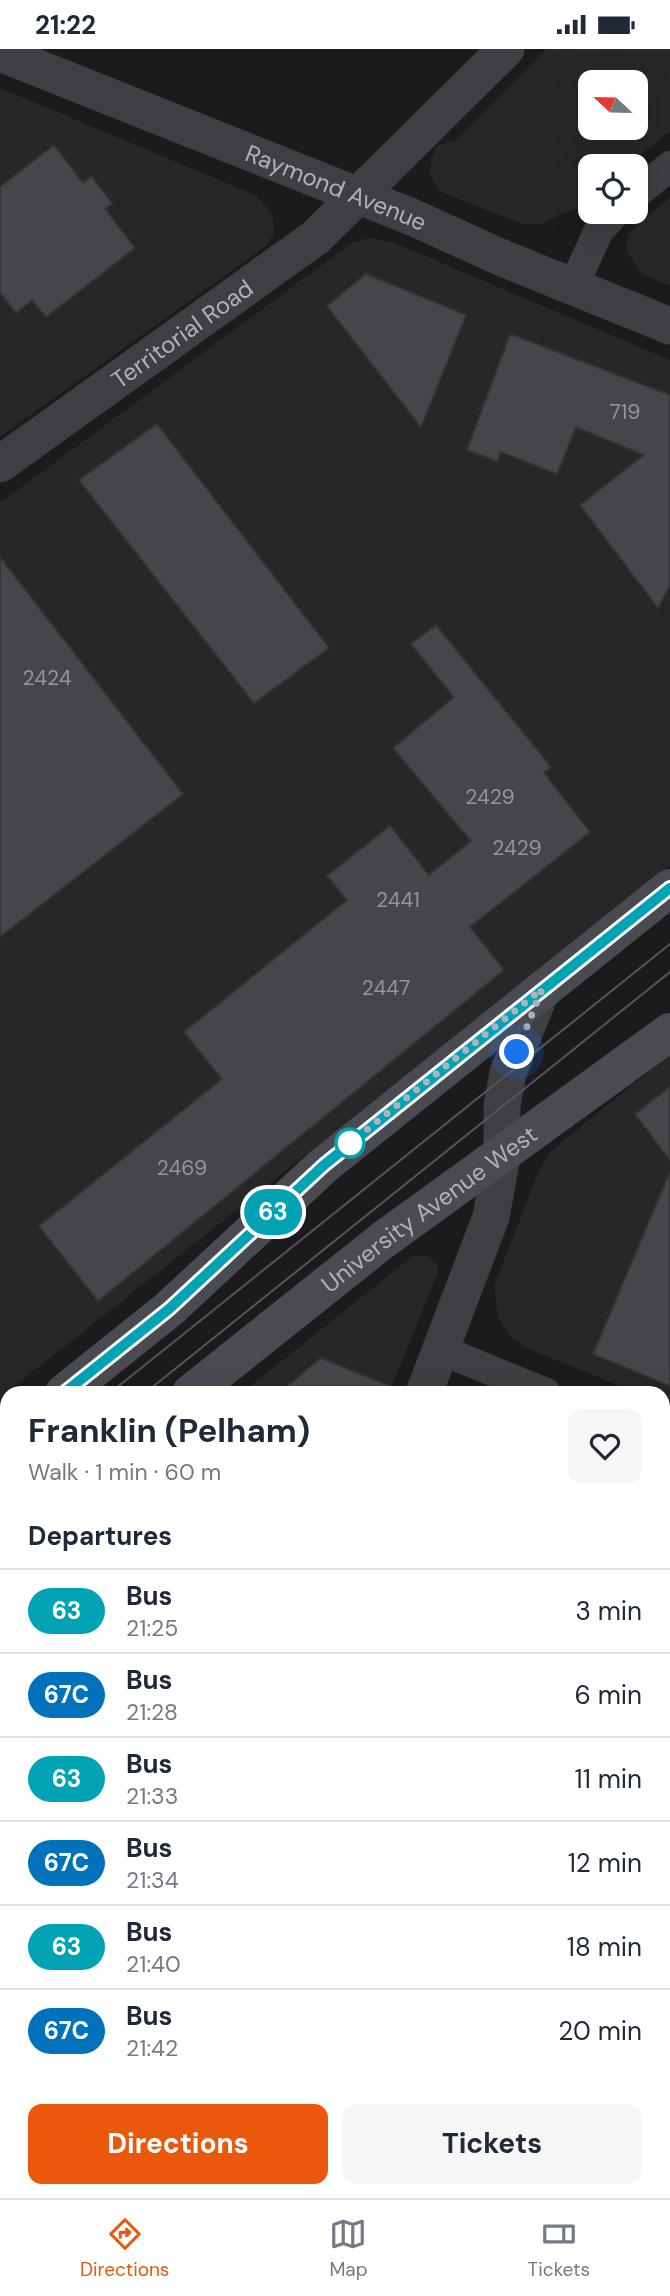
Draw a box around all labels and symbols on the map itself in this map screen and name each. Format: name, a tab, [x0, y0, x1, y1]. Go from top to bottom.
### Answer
north arrow	[578, 70, 648, 140]
street label: Raymond Avenue	[241, 137, 432, 237]
street label: Territorial Road	[105, 272, 259, 395]
house number: 719	[609, 398, 641, 426]
house number: 2424	[23, 664, 72, 692]
house number: 2429	[465, 783, 515, 811]
house number: 2429	[492, 834, 542, 862]
house number: 2441	[376, 886, 420, 914]
house number: 2447	[362, 974, 410, 1002]
your location	[499, 1034, 534, 1069]
street label: University Avenue West	[314, 1118, 543, 1299]
unlabelled marker	[335, 1128, 365, 1158]
house number: 2469	[157, 1154, 207, 1182]
line badge: 63	[242, 1189, 304, 1235]

